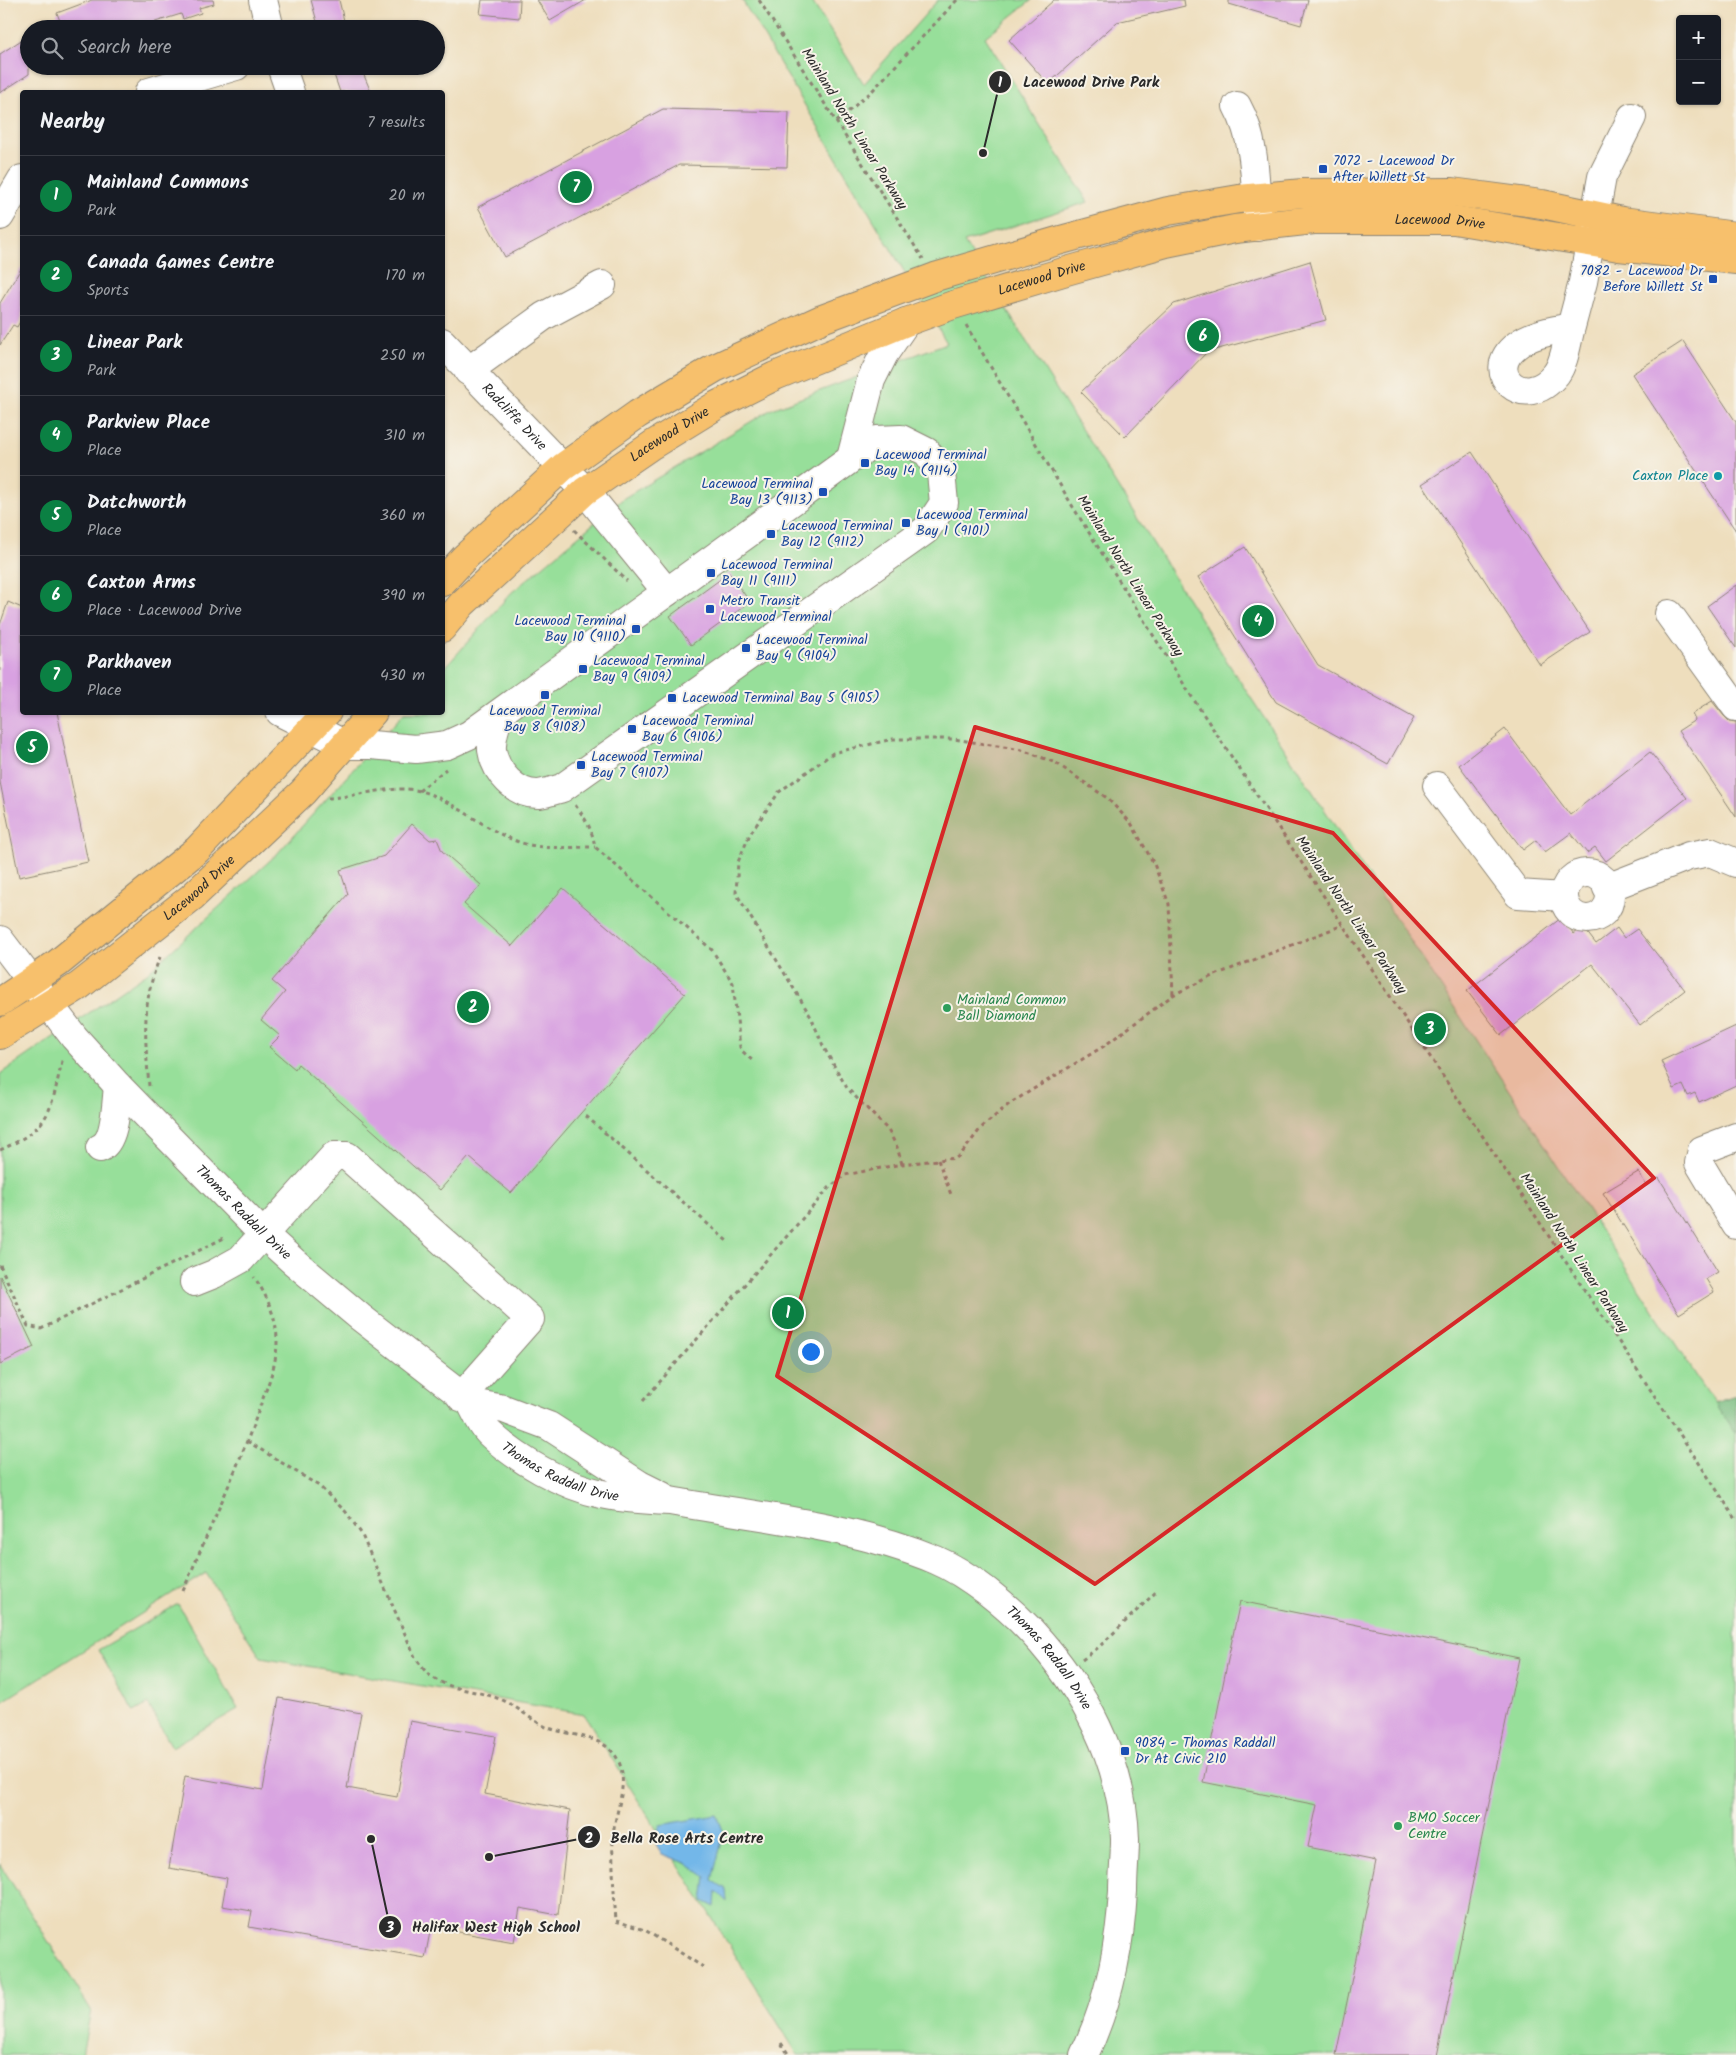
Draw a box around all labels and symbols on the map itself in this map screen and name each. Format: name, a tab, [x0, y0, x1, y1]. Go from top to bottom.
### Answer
street label: Mainland North Linear Parkway	[795, 44, 913, 214]
callout: Lacewood Drive Park	[988, 67, 1169, 97]
text: 1	[998, 71, 1003, 95]
text: Lacewood Drive Park	[1023, 71, 1160, 95]
place label: 7072 - Lacewood Dr After Willett St	[1333, 150, 1455, 188]
marker: 7072 - Lacewood Dr After Willett St	[1317, 163, 1329, 175]
pin: 7	[560, 168, 592, 206]
street label: Lacewood Drive	[1394, 209, 1487, 236]
street label: Lacewood Drive	[995, 255, 1089, 302]
place label: 7082 - Lacewood Dr Before Willett St	[1580, 260, 1704, 298]
marker: 7082 - Lacewood Dr Before Willett St	[1707, 273, 1719, 285]
pin: 6	[1187, 317, 1219, 355]
street label: Radcliffe Drive	[476, 378, 552, 456]
street label: Lacewood Drive	[625, 401, 714, 468]
place label: Lacewood Terminal Bay 14 (9114)	[875, 444, 987, 482]
marker: Lacewood Terminal Bay 14 (9114)	[859, 457, 871, 469]
place label: Caxton Place	[1632, 465, 1709, 487]
marker: Caxton Place	[1712, 470, 1724, 482]
place label: Lacewood Terminal Bay 13 (9113)	[701, 473, 814, 511]
marker: Lacewood Terminal Bay 13 (9113)	[817, 486, 829, 498]
street label: Mainland North Linear Parkway	[1071, 491, 1189, 661]
place label: Lacewood Terminal Bay 1 (9101)	[916, 504, 1028, 542]
place label: Lacewood Terminal Bay 12 (9112)	[781, 515, 893, 553]
marker: Lacewood Terminal Bay 1 (9101)	[900, 517, 912, 529]
marker: Lacewood Terminal Bay 12 (9112)	[765, 528, 777, 540]
place label: Lacewood Terminal Bay 11 (9111)	[721, 554, 833, 592]
marker: Lacewood Terminal Bay 11 (9111)	[705, 567, 717, 579]
place label: Metro Transit Lacewood Terminal	[720, 590, 832, 628]
pin: 4	[1242, 602, 1274, 640]
marker: Metro Transit Lacewood Terminal	[704, 603, 716, 615]
place label: Lacewood Terminal Bay 10 (9110)	[514, 610, 627, 648]
marker: Lacewood Terminal Bay 10 (9110)	[630, 623, 642, 635]
place label: Lacewood Terminal Bay 4 (9104)	[756, 629, 868, 667]
marker: Lacewood Terminal Bay 4 (9104)	[740, 642, 752, 654]
place label: Lacewood Terminal Bay 9 (9109)	[593, 650, 705, 688]
marker: Lacewood Terminal Bay 9 (9109)	[577, 663, 589, 675]
place label: Lacewood Terminal Bay 5 (9105)	[682, 687, 880, 709]
marker: Lacewood Terminal Bay 8 (9108)	[539, 689, 551, 701]
marker: Lacewood Terminal Bay 5 (9105)	[666, 692, 678, 704]
place label: Lacewood Terminal Bay 8 (9108)	[489, 700, 601, 738]
place label: Lacewood Terminal Bay 6 (9106)	[642, 710, 754, 748]
marker: Lacewood Terminal Bay 6 (9106)	[626, 723, 638, 735]
pin: 5	[16, 728, 48, 766]
place label: Lacewood Terminal Bay 7 (9107)	[591, 746, 703, 784]
marker: Lacewood Terminal Bay 7 (9107)	[575, 759, 587, 771]
street label: Mainland North Linear Parkway	[1290, 831, 1413, 999]
street label: Lacewood Drive	[158, 850, 241, 927]
pin: 2	[457, 988, 489, 1026]
place label: Mainland Common Ball Diamond	[957, 989, 1066, 1027]
marker: Mainland Common Ball Diamond	[941, 1002, 953, 1014]
pin: 3	[1414, 1010, 1446, 1048]
street label: Thomas Raddall Drive	[190, 1160, 297, 1266]
street label: Mainland North Linear Parkway	[1514, 1169, 1634, 1338]
pin: 1	[772, 1294, 804, 1332]
your location	[798, 1339, 824, 1365]
street label: Thomas Raddall Drive	[497, 1437, 621, 1508]
street label: Thomas Raddall Drive	[1001, 1601, 1097, 1715]
place label: 9084 - Thomas Raddall Dr At Civic 210	[1135, 1732, 1276, 1770]
marker: 9084 - Thomas Raddall Dr At Civic 210	[1119, 1745, 1131, 1757]
place label: BMO Soccer Centre	[1408, 1807, 1481, 1845]
marker: BMO Soccer Centre	[1392, 1820, 1404, 1832]
callout: Bella Rose Arts Centre	[576, 1822, 774, 1852]
text: 2	[585, 1827, 594, 1851]
text: Bella Rose Arts Centre	[611, 1827, 764, 1851]
callout: Halifax West High School	[377, 1912, 590, 1942]
text: 3	[385, 1916, 394, 1940]
text: Halifax West High School	[412, 1916, 580, 1940]

